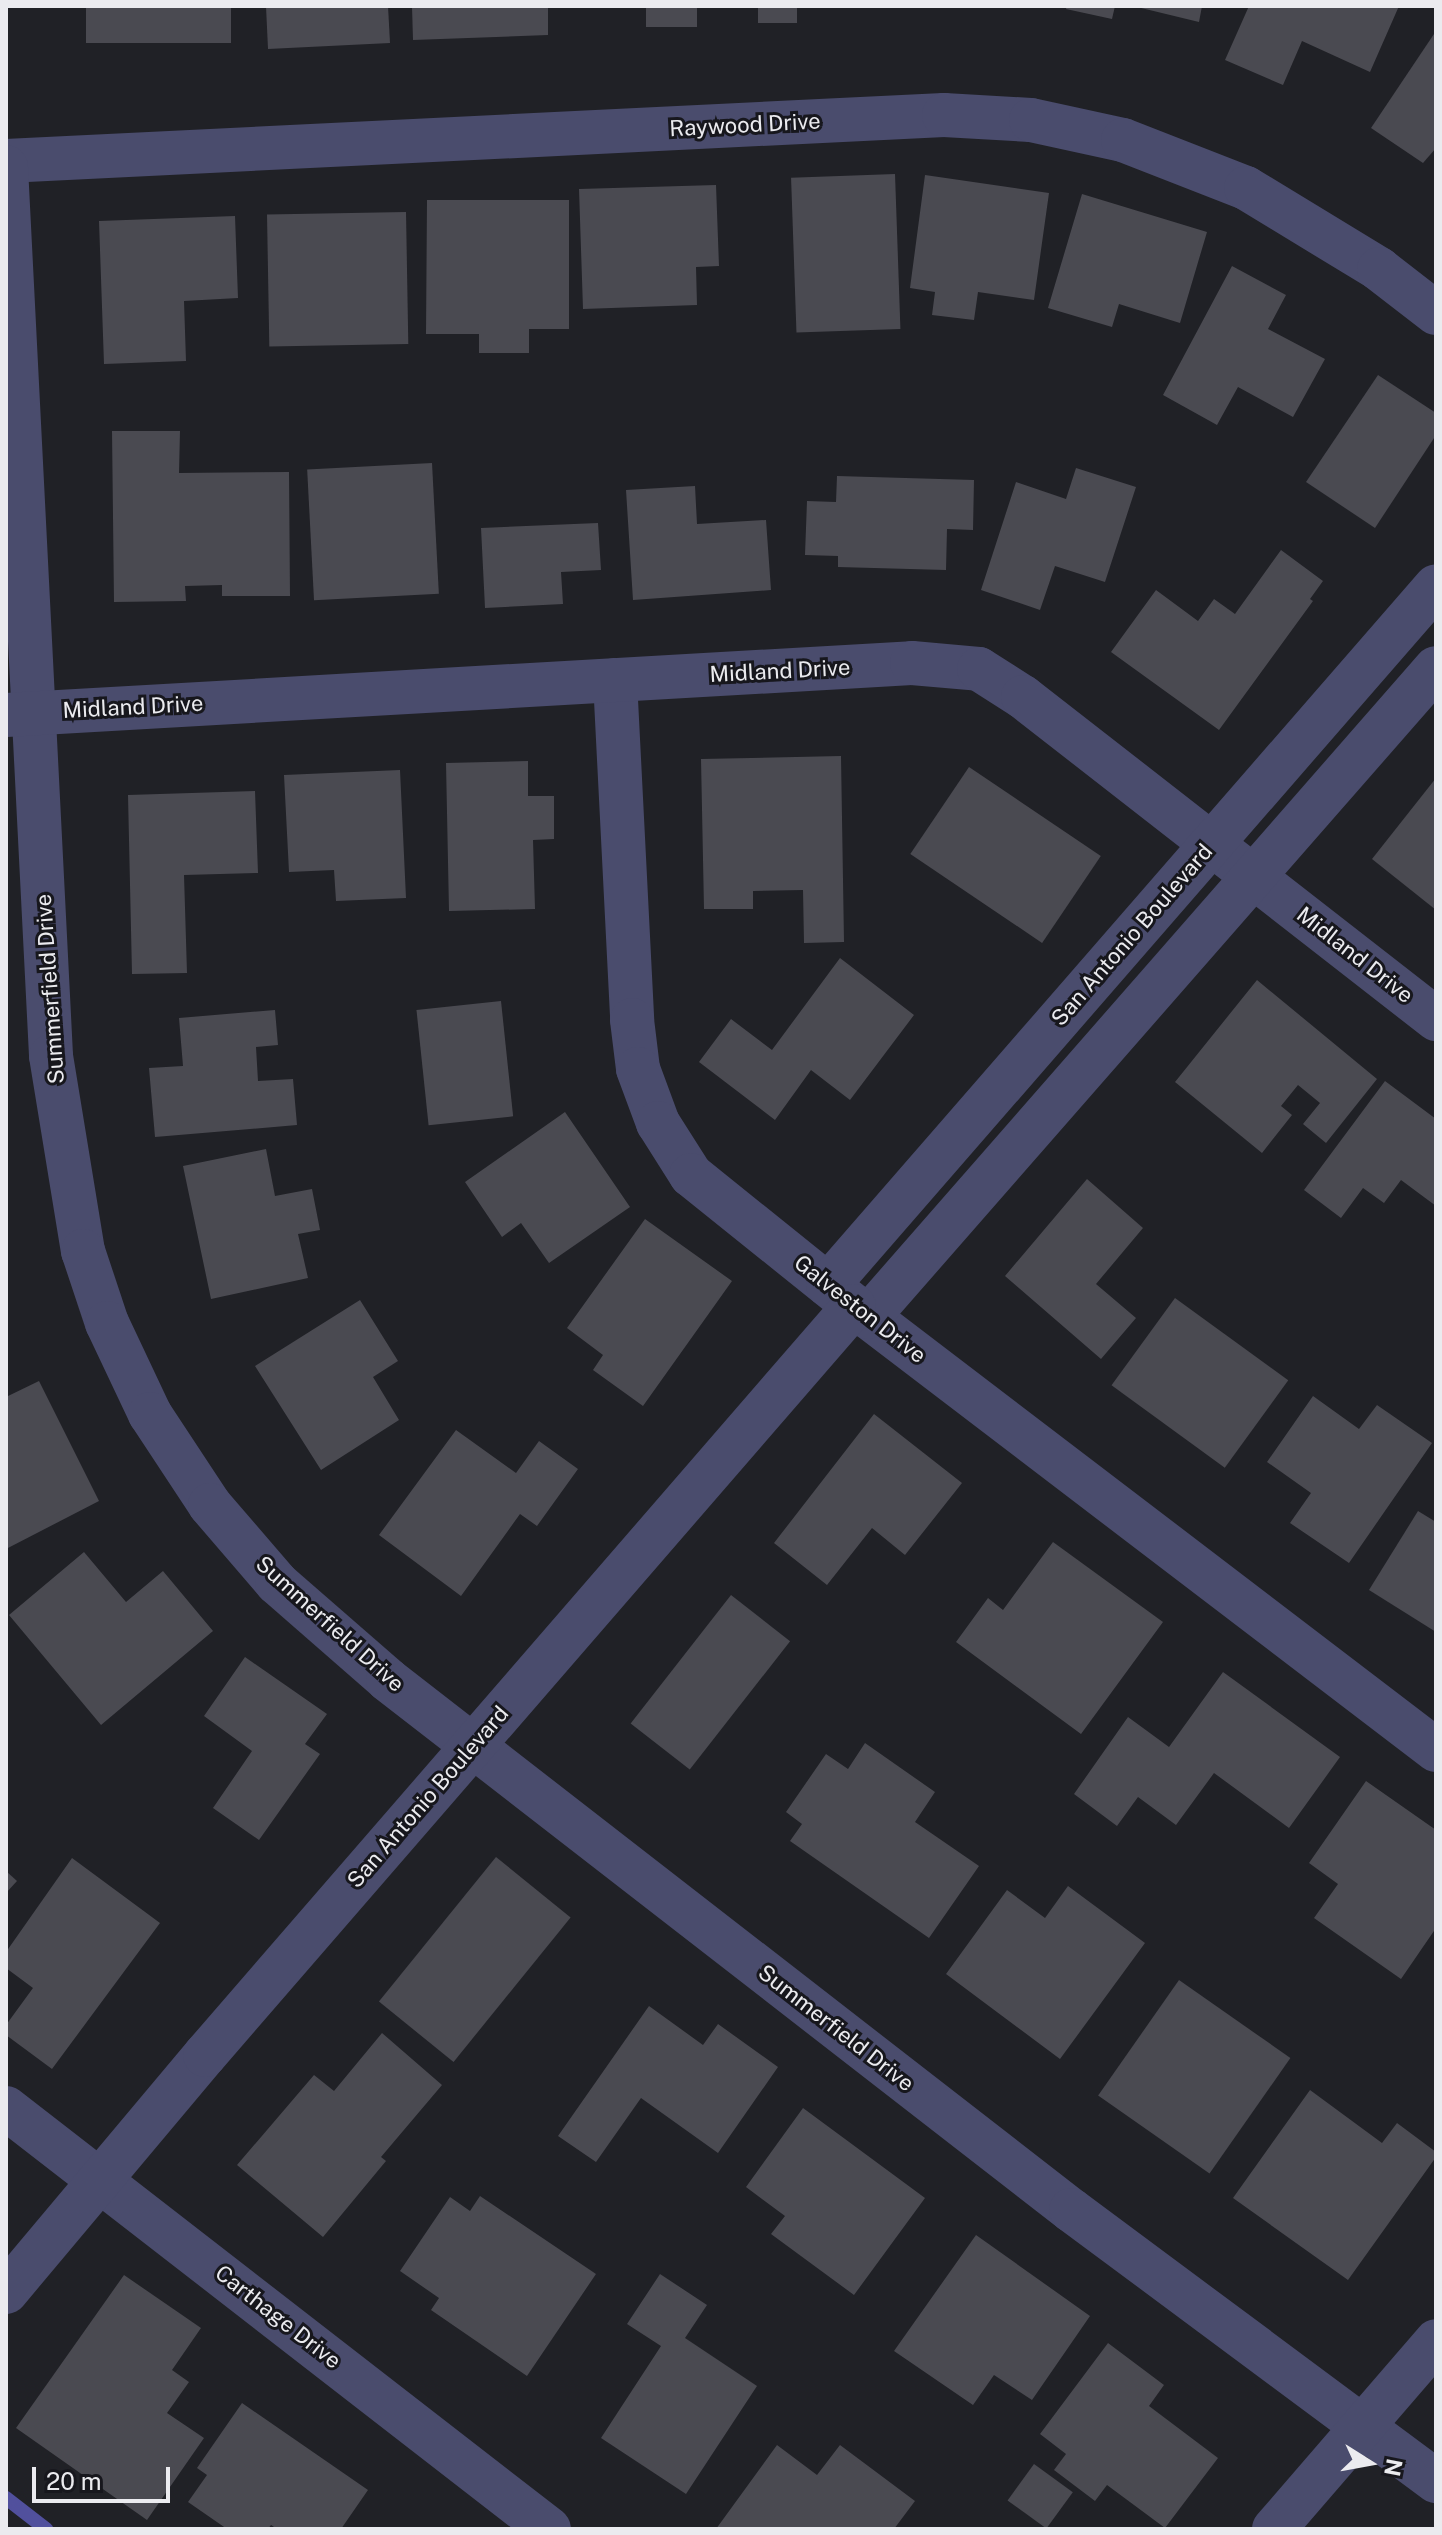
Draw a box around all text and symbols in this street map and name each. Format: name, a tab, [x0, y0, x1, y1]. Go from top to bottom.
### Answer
street label: Raywood Drive	[669, 108, 821, 142]
street label: Midland Drive	[709, 654, 851, 688]
street label: Midland Drive	[62, 690, 204, 724]
street label: San Antonio Boulevard	[1046, 839, 1218, 1031]
street label: Summerfield Drive	[30, 893, 70, 1085]
street label: Midland Drive	[1291, 901, 1419, 1009]
street label: Galveston Drive	[789, 1249, 931, 1369]
street label: Summerfield Drive	[250, 1551, 410, 1697]
street label: San Antonio Boulevard	[342, 1701, 514, 1893]
street label: Summerfield Drive	[753, 1959, 919, 2097]
street label: Carthage Drive	[210, 2260, 346, 2374]
north arrow	[1330, 2423, 1410, 2503]
scale bar	[36, 2451, 174, 2501]
text: N	[1379, 2457, 1408, 2479]
text: 20 m	[46, 2467, 102, 2495]

